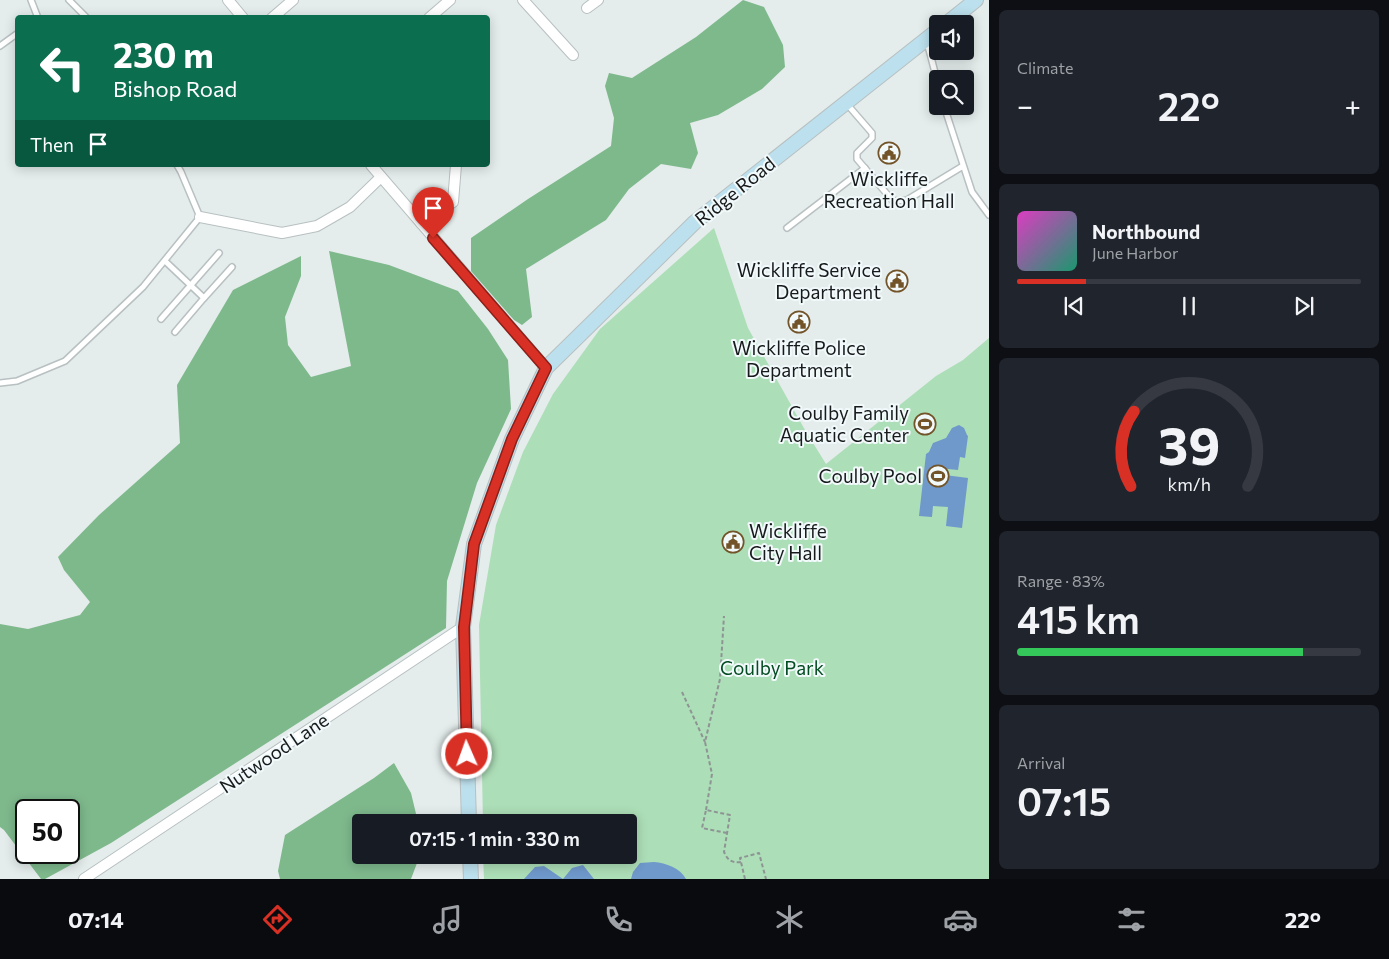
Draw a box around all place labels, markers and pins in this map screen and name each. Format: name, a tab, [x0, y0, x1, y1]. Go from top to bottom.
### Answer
public building icon: Wickliffe Recreation Hall	[877, 141, 901, 165]
place label: Wickliffe Recreation Hall	[823, 167, 955, 212]
pin	[412, 187, 454, 238]
place label: Wickliffe Service Department	[737, 258, 881, 303]
public building icon: Wickliffe Service Department	[885, 269, 909, 293]
public building icon: Wickliffe Police Department	[787, 310, 811, 334]
place label: Wickliffe Police Department	[732, 336, 866, 381]
place label: Coulby Family Aquatic Center	[780, 401, 909, 446]
sports icon: Coulby Family Aquatic Center	[913, 412, 937, 436]
place label: Coulby Pool	[819, 464, 922, 487]
sports icon: Coulby Pool	[926, 464, 950, 488]
place label: Wickliffe City Hall	[749, 519, 827, 564]
public building icon: Wickliffe City Hall	[721, 530, 745, 554]

